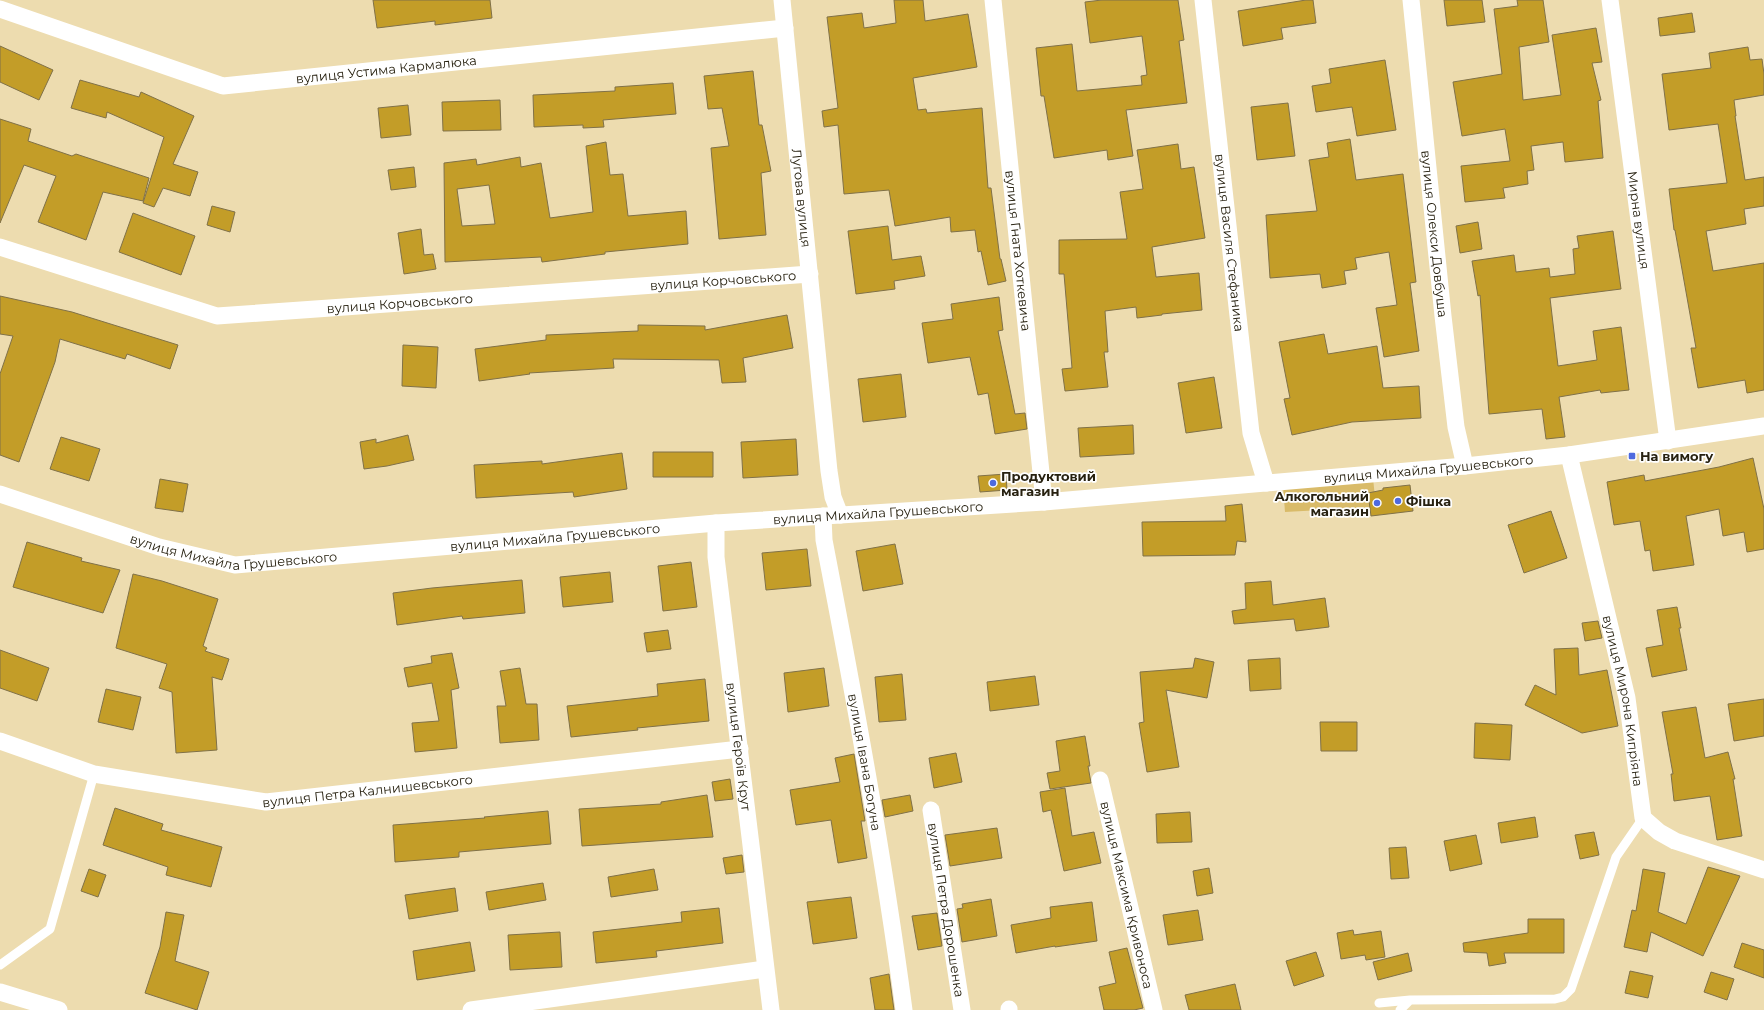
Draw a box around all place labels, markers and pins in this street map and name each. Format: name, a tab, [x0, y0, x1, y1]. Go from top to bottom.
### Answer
place label: На вимогу	[1640, 448, 1713, 464]
marker: На вимогу	[1627, 451, 1637, 461]
place label: Продуктовий магазин	[1001, 468, 1096, 499]
marker: Продуктовий магазин	[988, 478, 998, 488]
place label: Алкогольний магазин	[1274, 488, 1369, 519]
place label: Фішка	[1406, 493, 1451, 509]
marker: Фішка	[1393, 496, 1403, 506]
marker: Алкогольний магазин	[1372, 498, 1382, 508]

